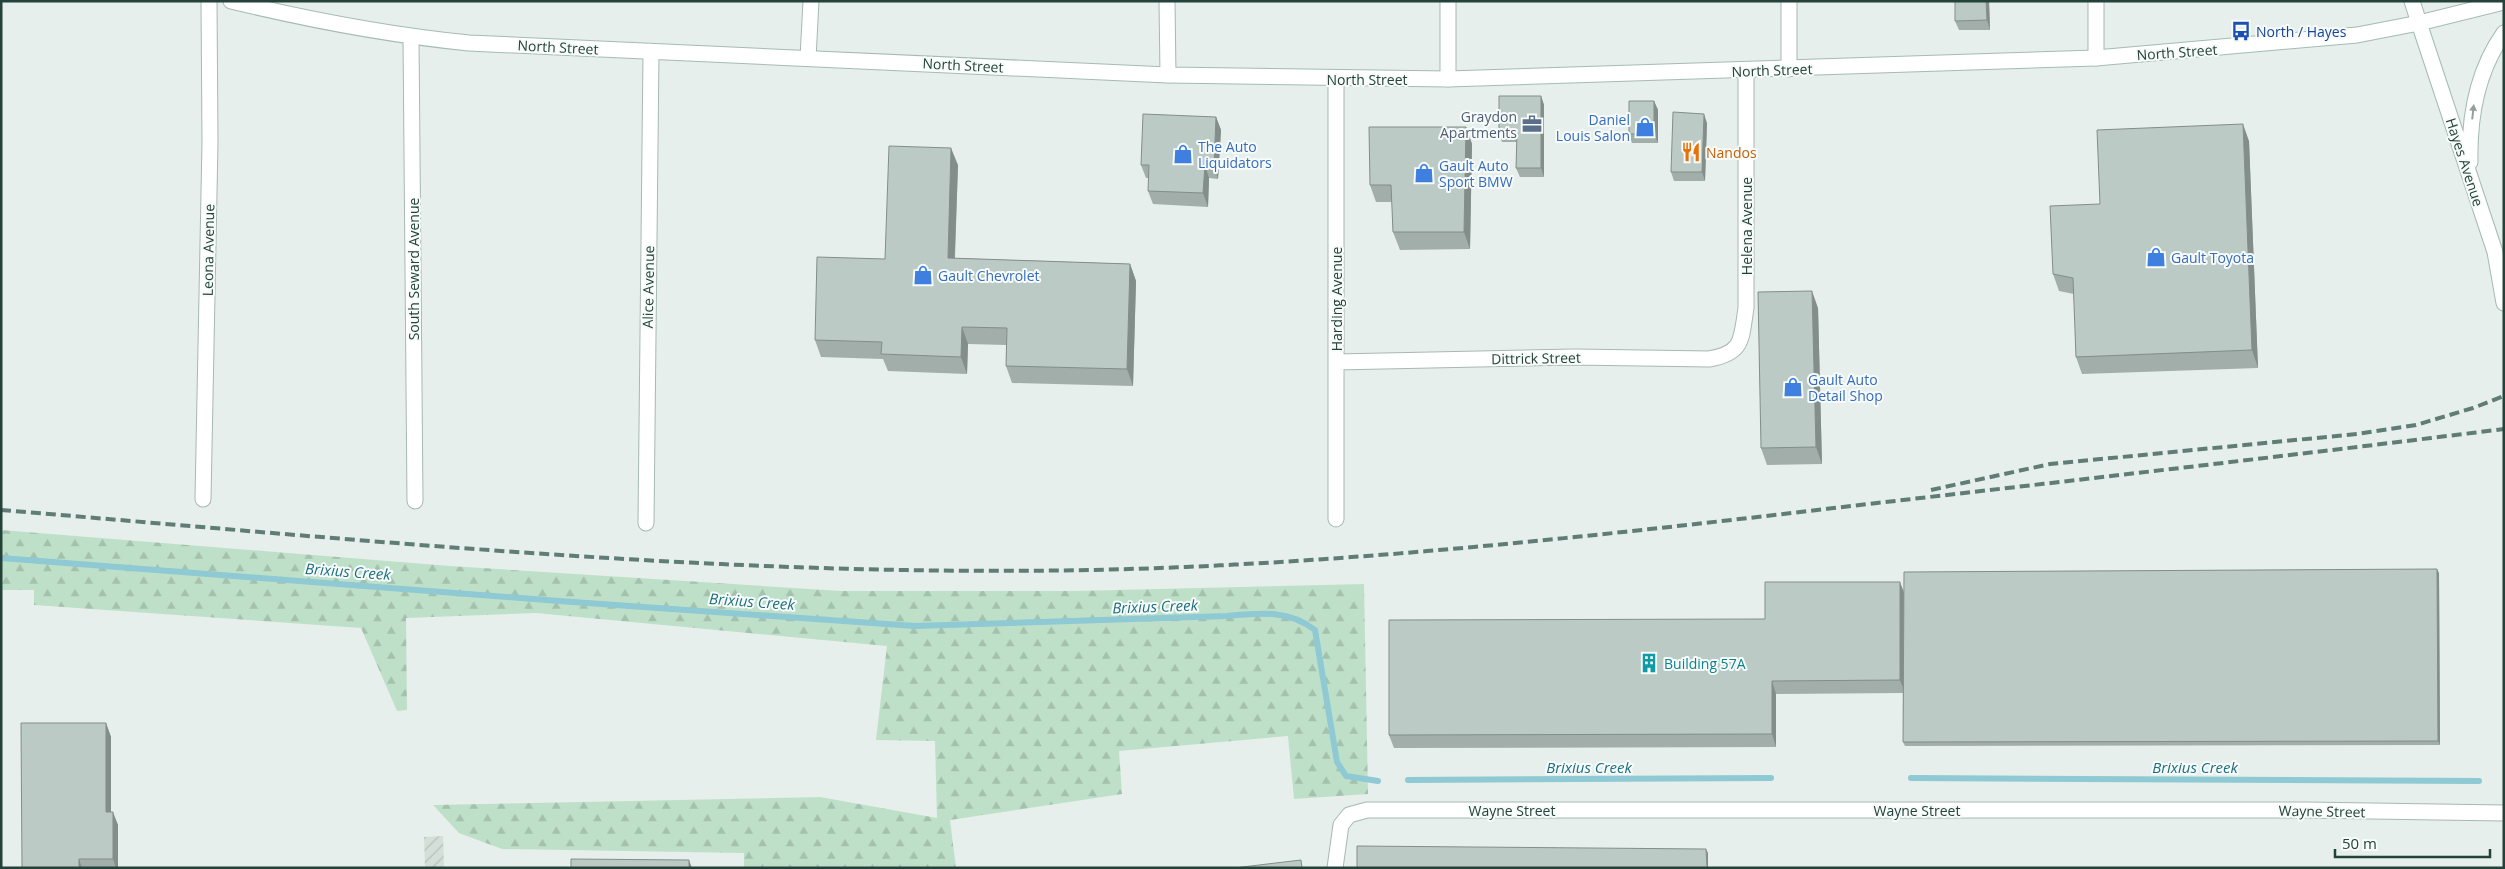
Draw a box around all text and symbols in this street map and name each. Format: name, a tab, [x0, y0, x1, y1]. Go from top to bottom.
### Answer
bus stop icon: North / Hayes	[2230, 20, 2252, 42]
place label: North / Hayes	[2256, 22, 2347, 41]
street label: North Street	[517, 35, 599, 59]
street label: North Street	[2136, 40, 2218, 64]
street label: North Street	[922, 53, 1004, 77]
street label: North Street	[1731, 59, 1813, 81]
street label: North Street	[1327, 70, 1408, 89]
one-way arrow	[2469, 104, 2477, 120]
place label: Graydon Apartments	[1440, 107, 1517, 142]
place label: Daniel Louis Salon	[1556, 110, 1630, 145]
office icon: Graydon Apartments	[1521, 113, 1543, 135]
street label: Hayes Avenue	[2442, 115, 2488, 209]
shop icon: Daniel Louis Salon	[1634, 116, 1656, 138]
place label: The Auto Liquidators	[1198, 137, 1272, 172]
restaurant icon: Nandos	[1680, 141, 1702, 163]
shop icon: The Auto Liquidators	[1172, 143, 1194, 165]
place label: Nandos	[1706, 143, 1757, 162]
place label: Gault Auto Sport BMW	[1439, 156, 1513, 191]
shop icon: Gault Auto Sport BMW	[1413, 162, 1435, 184]
street label: Helena Avenue	[1737, 177, 1756, 275]
street label: South Seward Avenue	[404, 198, 423, 340]
street label: Leona Avenue	[198, 204, 218, 296]
street label: Alice Avenue	[638, 245, 658, 329]
shop icon: Gault Toyota	[2145, 246, 2167, 268]
street label: Harding Avenue	[1327, 247, 1346, 351]
place label: Gault Toyota	[2171, 248, 2254, 267]
shop icon: Gault Chevrolet	[912, 264, 934, 286]
place label: Gault Chevrolet	[938, 266, 1040, 285]
street label: Dittrick Street	[1491, 348, 1581, 368]
place label: Gault Auto Detail Shop	[1808, 370, 1883, 405]
shop icon: Gault Auto Detail Shop	[1782, 376, 1804, 398]
water label: Brixius Creek	[305, 558, 392, 584]
water label: Brixius Creek	[709, 588, 796, 614]
water label: Brixius Creek	[1112, 594, 1199, 617]
building icon: Building 57A	[1638, 652, 1660, 674]
place label: Building 57A	[1664, 654, 1746, 673]
water label: Brixius Creek	[1546, 757, 1633, 777]
water label: Brixius Creek	[2152, 757, 2239, 777]
street label: Wayne Street	[1469, 801, 1555, 820]
street label: Wayne Street	[1874, 801, 1960, 820]
street label: Wayne Street	[2278, 801, 2366, 821]
scale bar	[2335, 826, 2490, 858]
text: 50 m	[2342, 833, 2377, 853]

